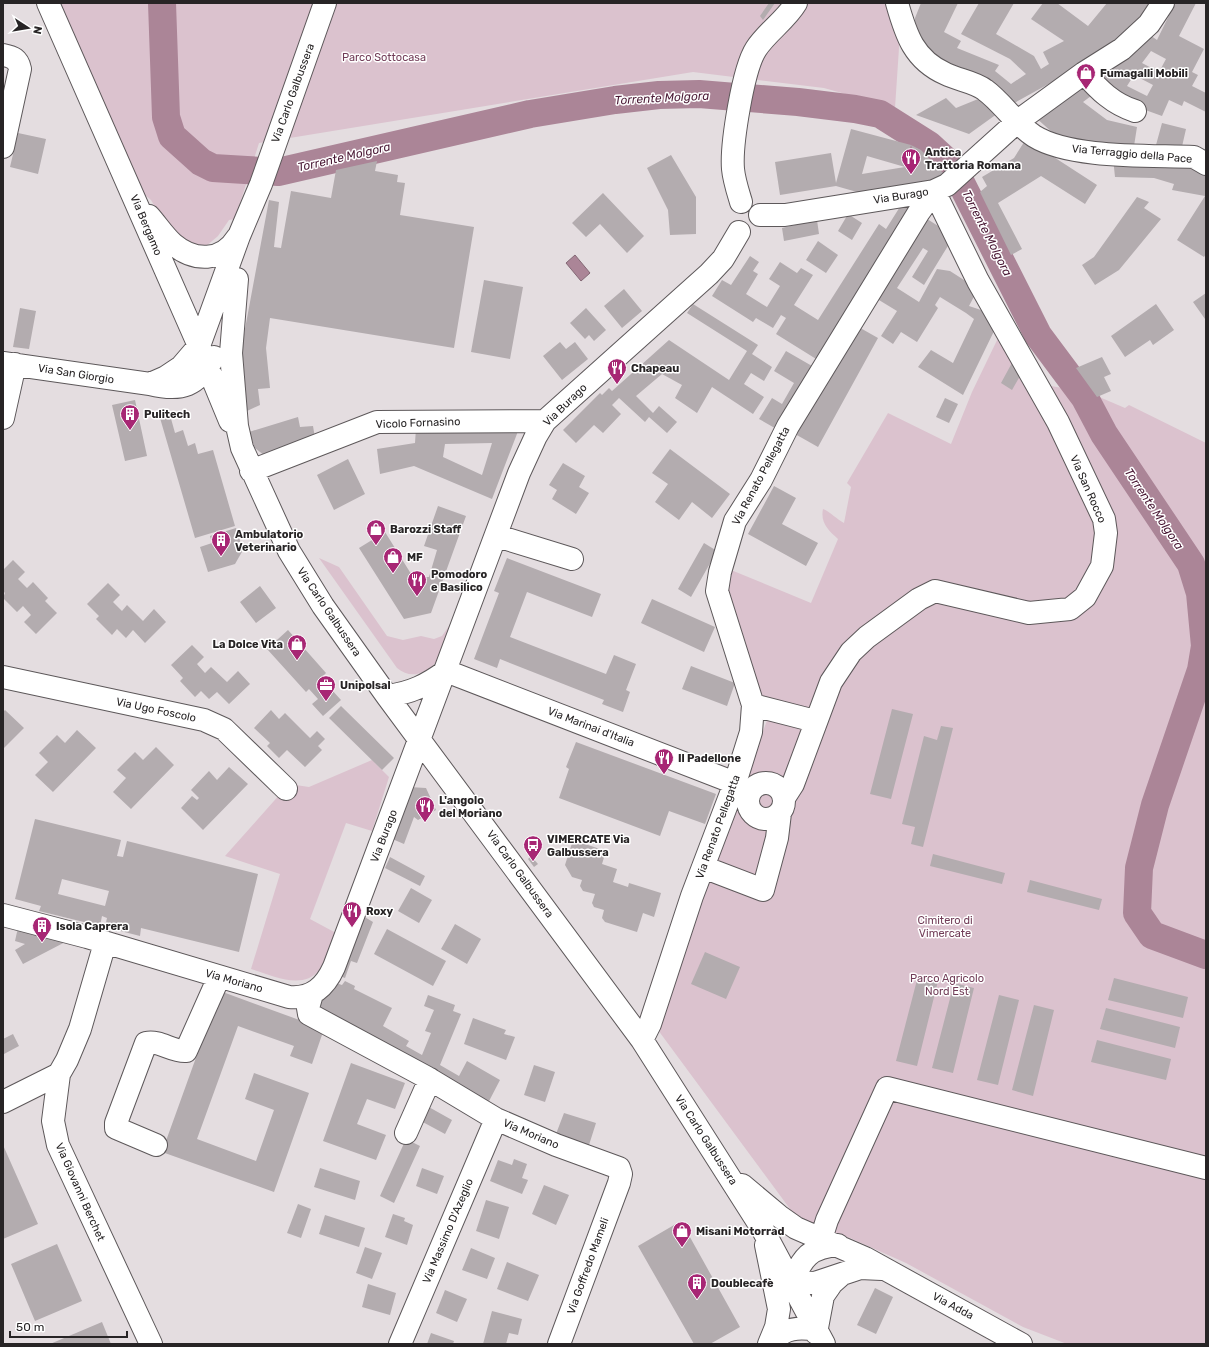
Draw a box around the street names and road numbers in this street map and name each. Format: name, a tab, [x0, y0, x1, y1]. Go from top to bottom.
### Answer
street label: Via Carlo Galbussera	[269, 42, 317, 144]
street label: Via Terraggio della Pace	[1071, 142, 1193, 166]
street label: Via Burago	[873, 185, 929, 207]
street label: Via Bergamo	[127, 193, 165, 257]
street label: Via San Giorgio	[37, 362, 115, 386]
street label: Via Burago	[540, 381, 590, 429]
street label: Vicolo Fornasino	[375, 415, 461, 431]
street label: Via Renato Pellegatta	[729, 424, 793, 528]
street label: Via San Rocco	[1067, 453, 1109, 525]
street label: Via Carlo Galbussera	[294, 565, 364, 659]
street label: Via Ugo Foscolo	[115, 695, 197, 725]
street label: Via Marinai d'Italia	[546, 704, 636, 750]
street label: Via Renato Pellegatta	[693, 773, 743, 881]
street label: Via Burago	[368, 808, 400, 864]
street label: Via Carlo Galbussera	[484, 828, 556, 920]
street label: Via Moriano	[204, 967, 264, 995]
street label: Via Carlo Galbussera	[672, 1093, 740, 1187]
street label: Via Moriano	[501, 1116, 561, 1152]
street label: Via Giovanni Berchet	[52, 1141, 108, 1244]
street label: Via Massimo D'Azeglio	[420, 1177, 476, 1285]
street label: Via Goffredo Mameli	[564, 1216, 612, 1316]
street label: Via Adda	[930, 1290, 976, 1322]

